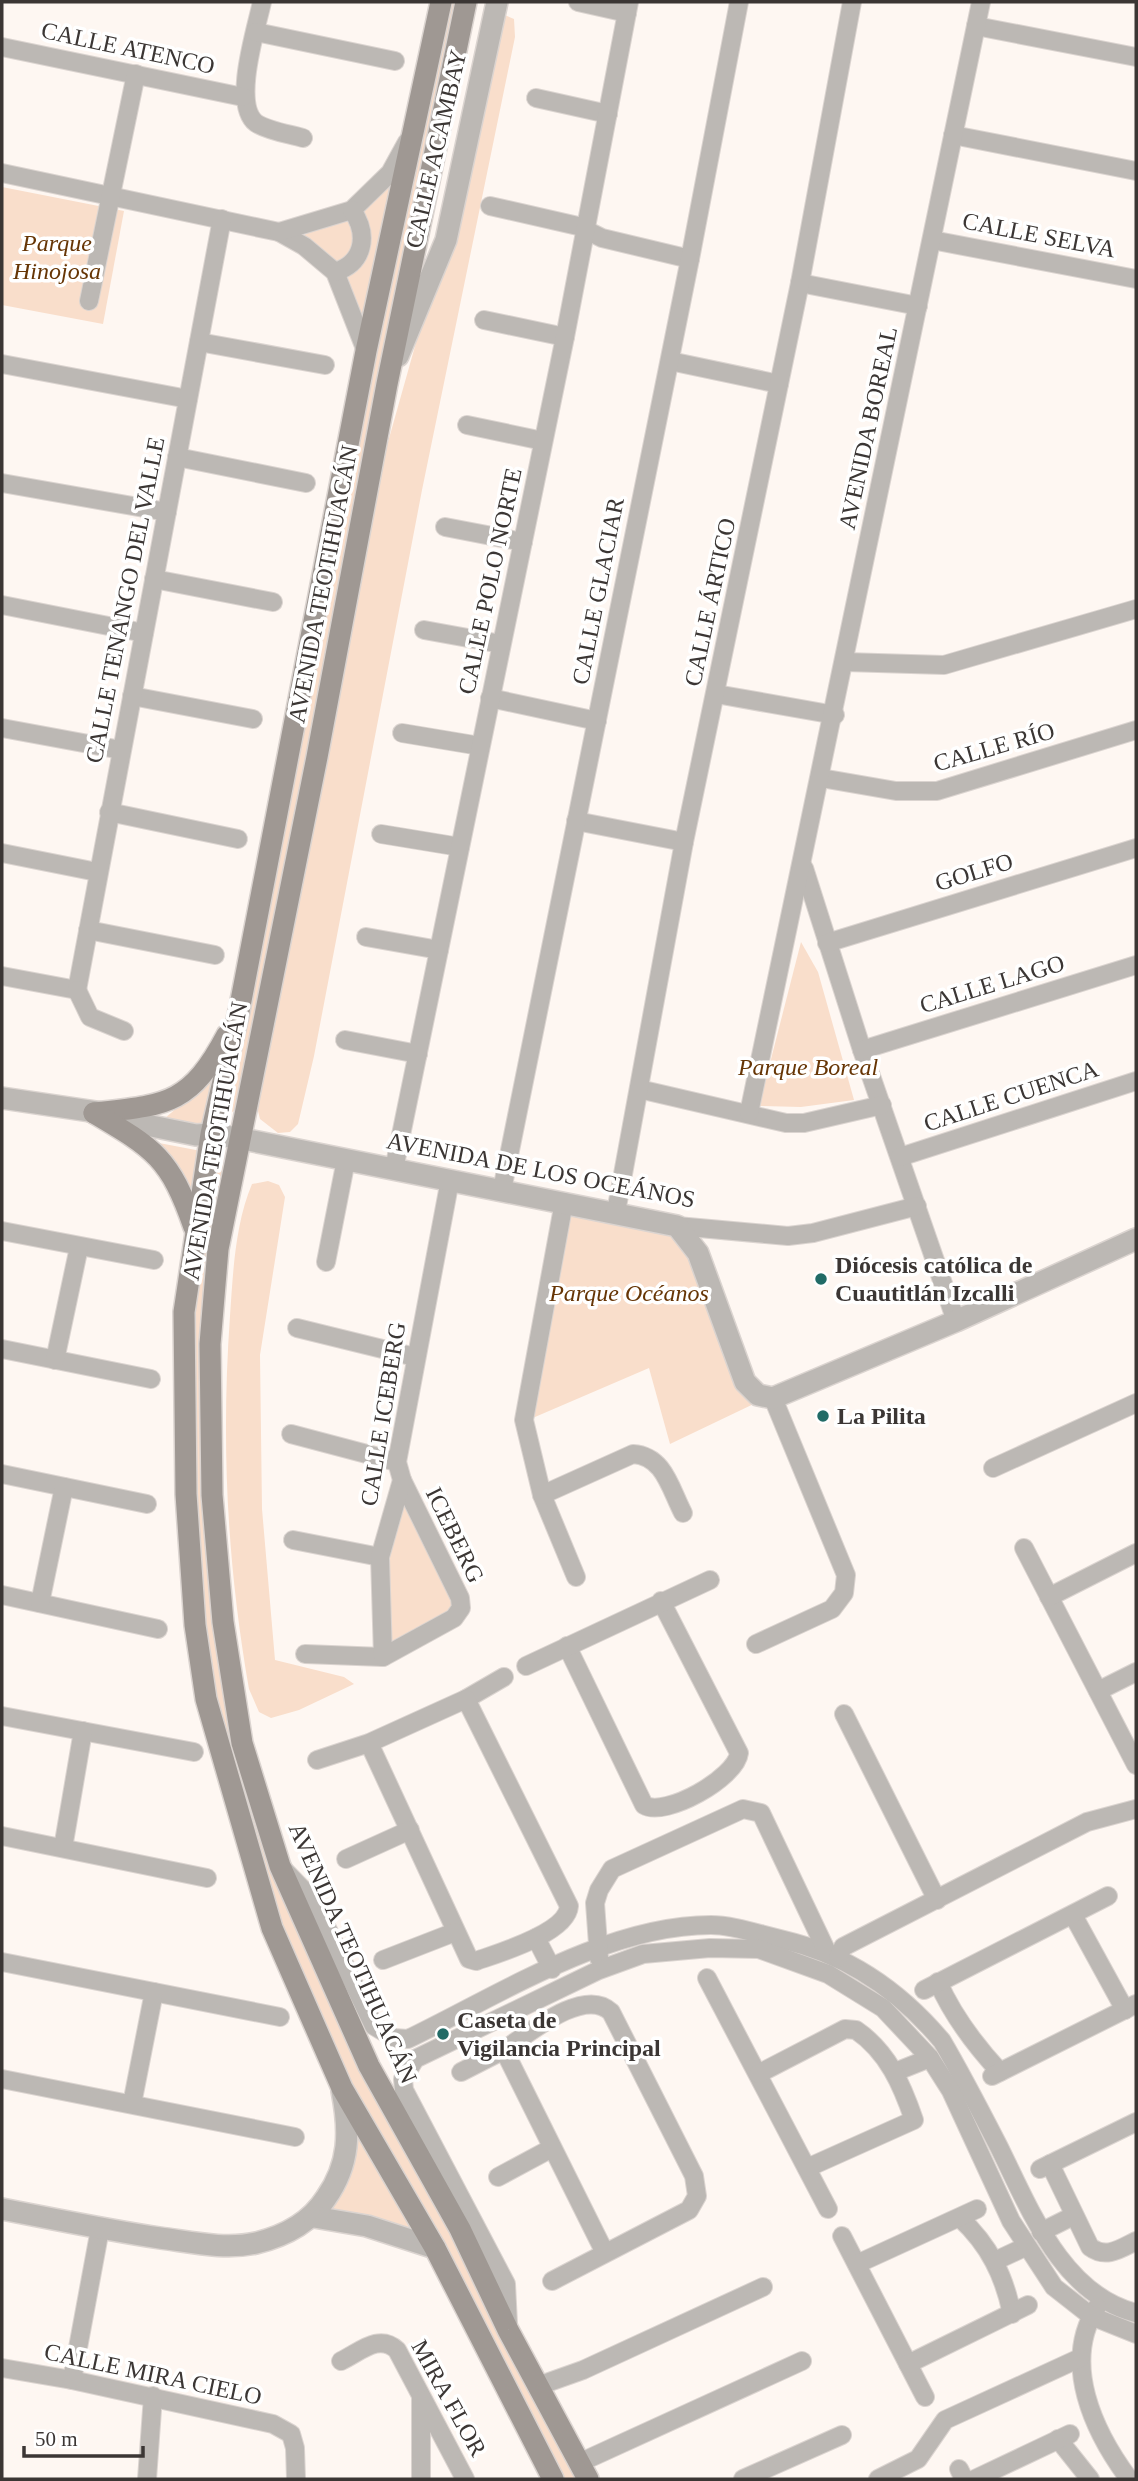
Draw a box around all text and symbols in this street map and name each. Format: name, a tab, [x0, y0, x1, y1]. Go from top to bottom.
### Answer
street label: CALLE ATENCO	[39, 17, 217, 79]
street label: CALLE ACAMBAY	[401, 47, 471, 251]
street label: CALLE SELVA	[960, 207, 1118, 263]
park label: Parque Hinojosa	[12, 230, 101, 284]
street label: AVENIDA BOREAL	[834, 324, 902, 532]
street label: CALLE TENANGO DEL VALLE	[81, 435, 169, 765]
street label: AVENIDA TEOTIHUACÁN	[283, 443, 363, 725]
street label: CALLE POLO NORTE	[453, 466, 527, 696]
street label: CALLE GLACIAR	[567, 495, 629, 687]
street label: CALLE ÁRTICO	[679, 516, 741, 688]
street label: CALLE RÍO	[931, 717, 1057, 777]
street label: GOLFO	[932, 848, 1016, 896]
street label: CALLE LAGO	[916, 950, 1068, 1018]
street label: AVENIDA TEOTIHUACÁN	[178, 1000, 252, 1282]
park label: Parque Boreal	[737, 1054, 878, 1080]
street label: CALLE CUENCA	[920, 1055, 1102, 1136]
street label: AVENIDA DE LOS OCEÁNOS	[385, 1127, 697, 1213]
place label: Diócesis católica de Cuautitlán Izcalli	[835, 1252, 1033, 1306]
marker: Diócesis católica de Cuautitlán Izcalli	[813, 1271, 829, 1287]
park label: Parque Océanos	[548, 1280, 709, 1306]
street label: CALLE ICEBERG	[356, 1320, 410, 1508]
place label: La Pilita	[837, 1403, 926, 1429]
marker: La Pilita	[815, 1408, 831, 1424]
street label: ICEBERG	[421, 1483, 489, 1587]
street label: AVENIDA TEOTIHUACÁN	[284, 1819, 422, 2087]
place label: Caseta de Vigilancia Principal	[457, 2007, 661, 2061]
marker: Caseta de Vigilancia Principal	[435, 2026, 451, 2042]
street label: MIRA FLOR	[406, 2335, 492, 2461]
street label: CALLE MIRA CIELO	[42, 2338, 264, 2410]
scale bar	[24, 2414, 144, 2458]
text: 50 m	[35, 2427, 78, 2451]

